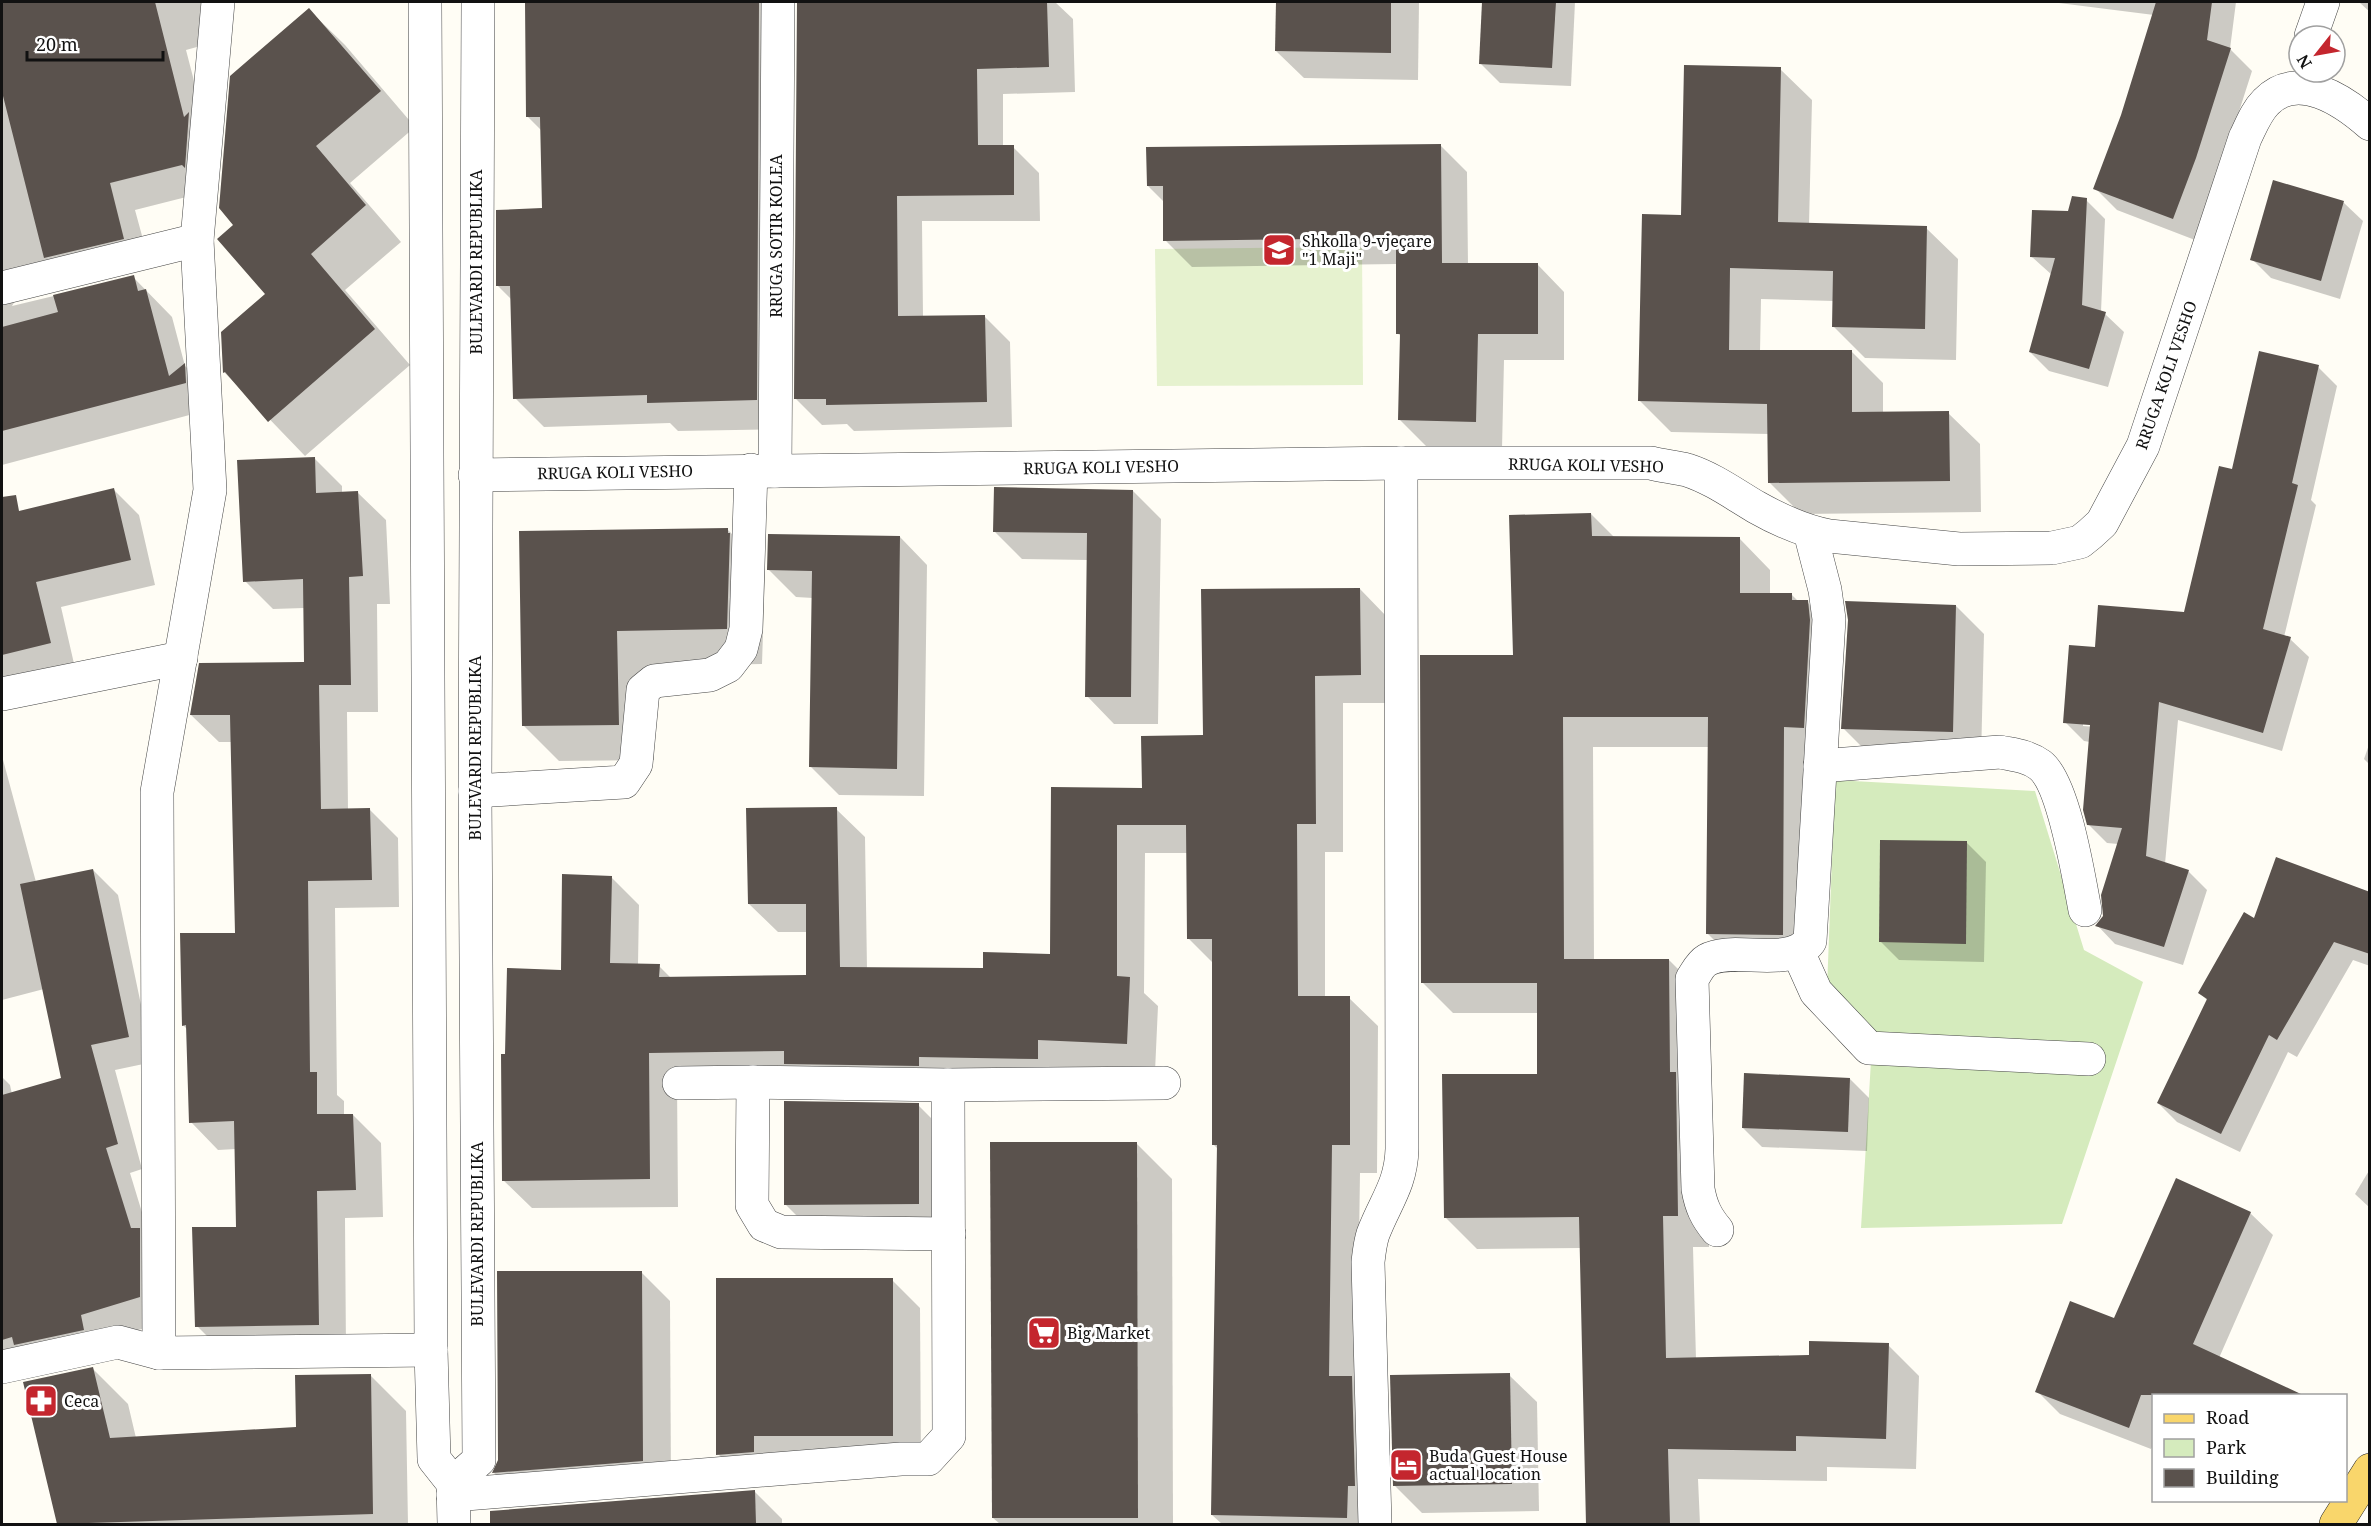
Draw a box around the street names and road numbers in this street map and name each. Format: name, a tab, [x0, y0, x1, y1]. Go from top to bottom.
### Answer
street label: RRUGA SOTIR KOLEA	[765, 153, 787, 318]
street label: BULEVARDI REPUBLIKA	[465, 169, 487, 354]
street label: RRUGA KOLI VESHO	[2130, 298, 2202, 452]
street label: RRUGA KOLI VESHO	[1508, 453, 1664, 477]
street label: RRUGA KOLI VESHO	[1023, 455, 1179, 479]
street label: RRUGA KOLI VESHO	[537, 460, 693, 484]
street label: BULEVARDI REPUBLIKA	[464, 655, 486, 840]
street label: BULEVARDI REPUBLIKA	[466, 1141, 488, 1326]

